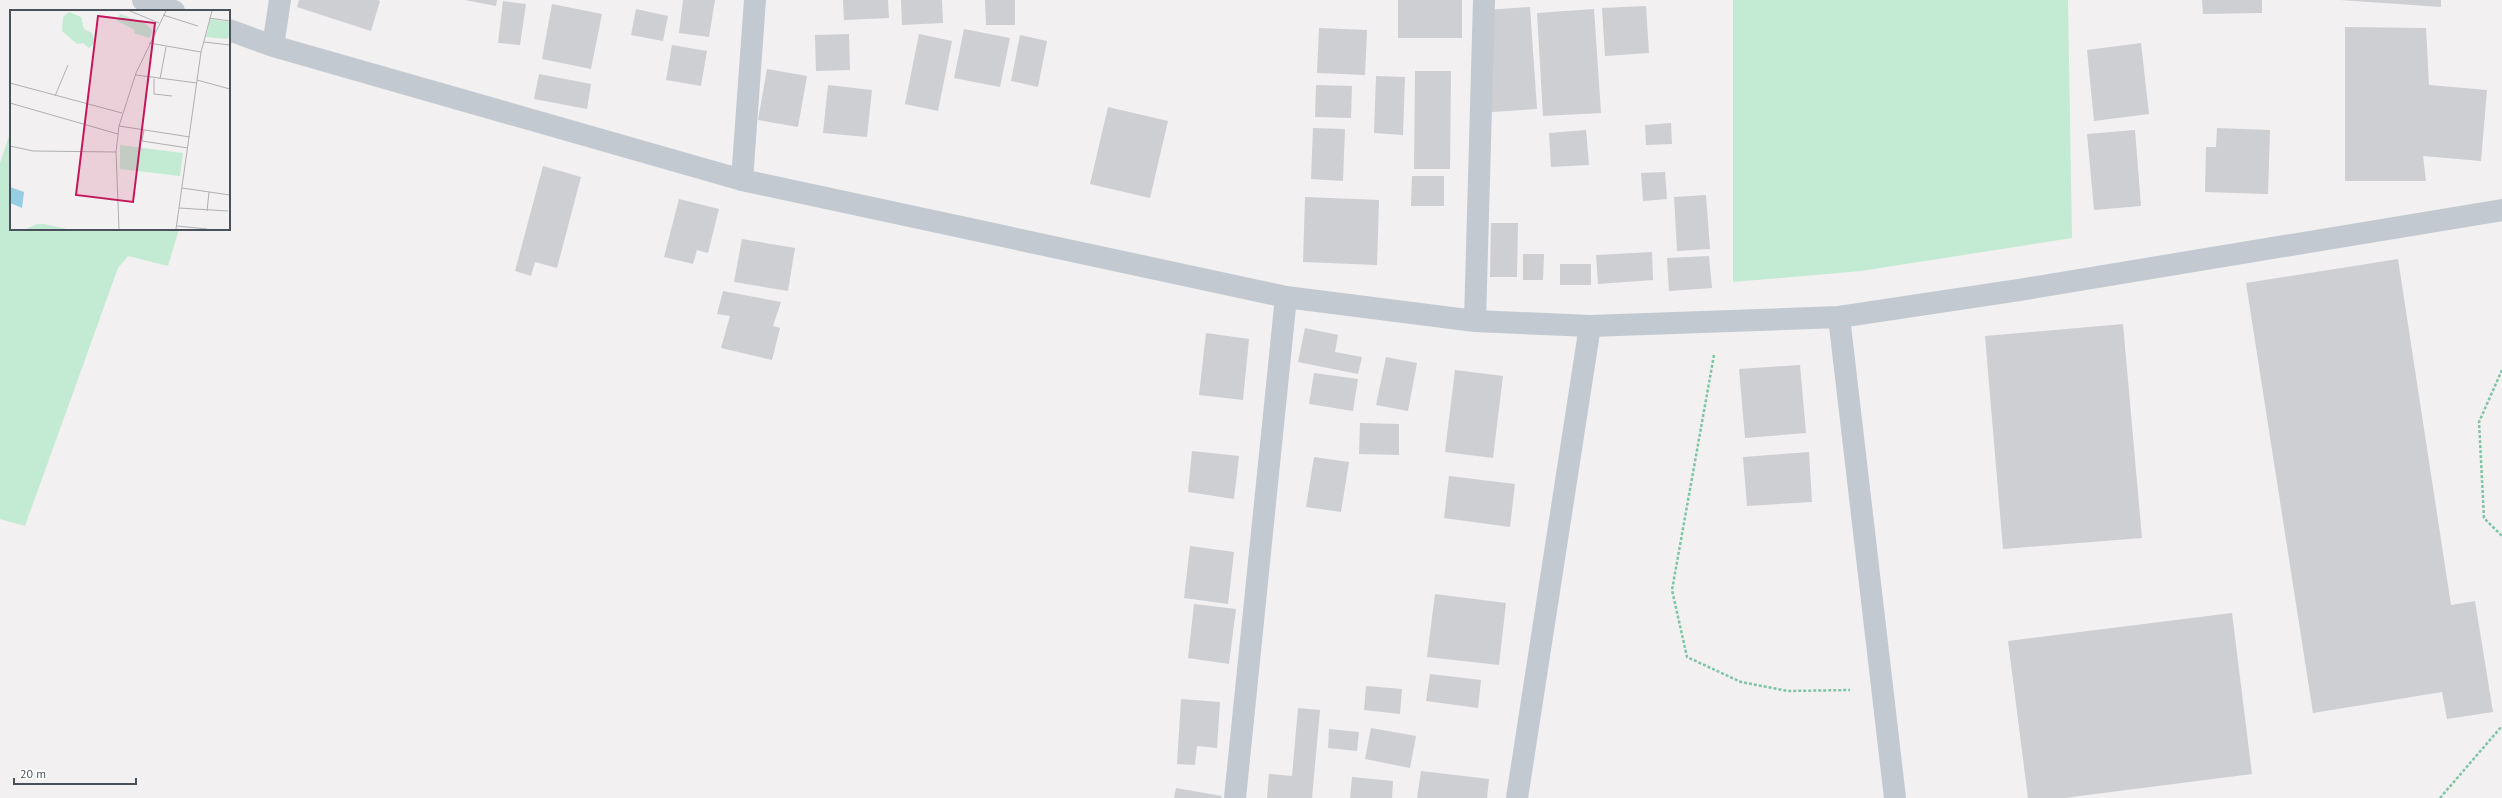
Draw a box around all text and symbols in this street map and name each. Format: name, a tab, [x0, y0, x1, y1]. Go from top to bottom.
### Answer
inset map	[10, 10, 230, 230]
scale bar	[14, 760, 136, 786]
text: 20 m	[20, 766, 46, 781]

